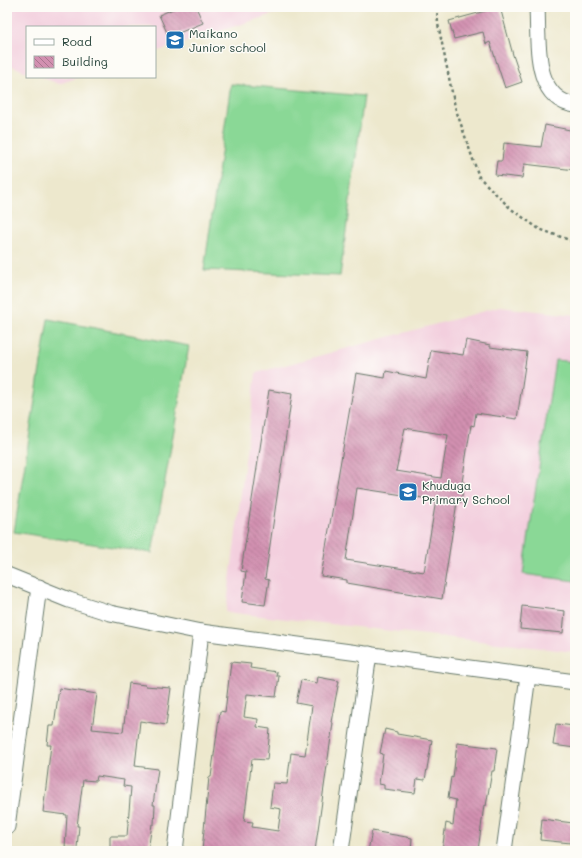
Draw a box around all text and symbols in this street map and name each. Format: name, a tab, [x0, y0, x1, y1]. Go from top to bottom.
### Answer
place label: Maikano Junior school	[189, 25, 266, 55]
legend	[26, 26, 156, 78]
school or university icon: Maikano Junior school	[164, 29, 186, 51]
text: Road	[62, 33, 92, 49]
text: Building	[62, 53, 108, 69]
place label: Khuduga Primary School	[422, 477, 510, 507]
school or university icon: Khuduga Primary School	[397, 481, 419, 503]

